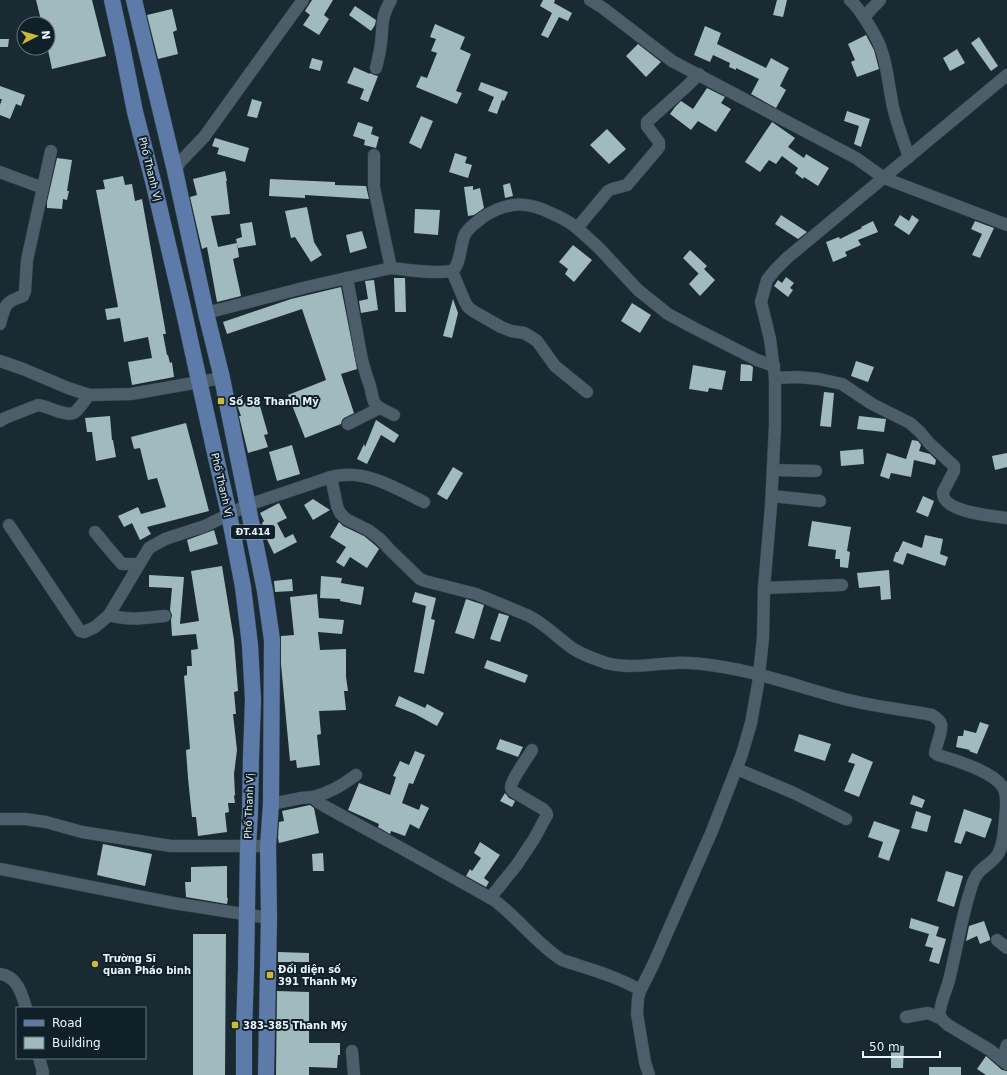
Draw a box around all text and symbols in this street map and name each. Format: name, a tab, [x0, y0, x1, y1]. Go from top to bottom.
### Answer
north arrow	[16, 16, 56, 56]
text: N	[39, 30, 52, 40]
street label: Phố Thanh Vị	[136, 136, 163, 202]
place label: Số 58 Thanh Mỹ	[229, 395, 319, 407]
marker: Số 58 Thanh Mỹ	[216, 396, 226, 406]
street label: Phố Thanh Vị	[208, 452, 235, 518]
road number: ĐT.414	[231, 525, 275, 539]
street label: Phố Thanh Vị	[242, 773, 257, 839]
place label: Trường Sĩ quan Pháo binh	[103, 953, 191, 976]
marker: Trường Sĩ quan Pháo binh	[90, 959, 100, 969]
place label: Đối diện số 391 Thanh Mỹ	[278, 963, 358, 987]
marker: Đối diện số 391 Thanh Mỹ	[265, 970, 275, 980]
legend	[16, 1007, 146, 1059]
text: Road	[52, 1016, 82, 1030]
marker: 383-385 Thanh Mỹ	[230, 1020, 240, 1030]
place label: 383-385 Thanh Mỹ	[243, 1020, 348, 1031]
scale bar	[863, 1033, 940, 1059]
text: Building	[52, 1036, 101, 1050]
text: 50 m	[869, 1040, 900, 1054]

